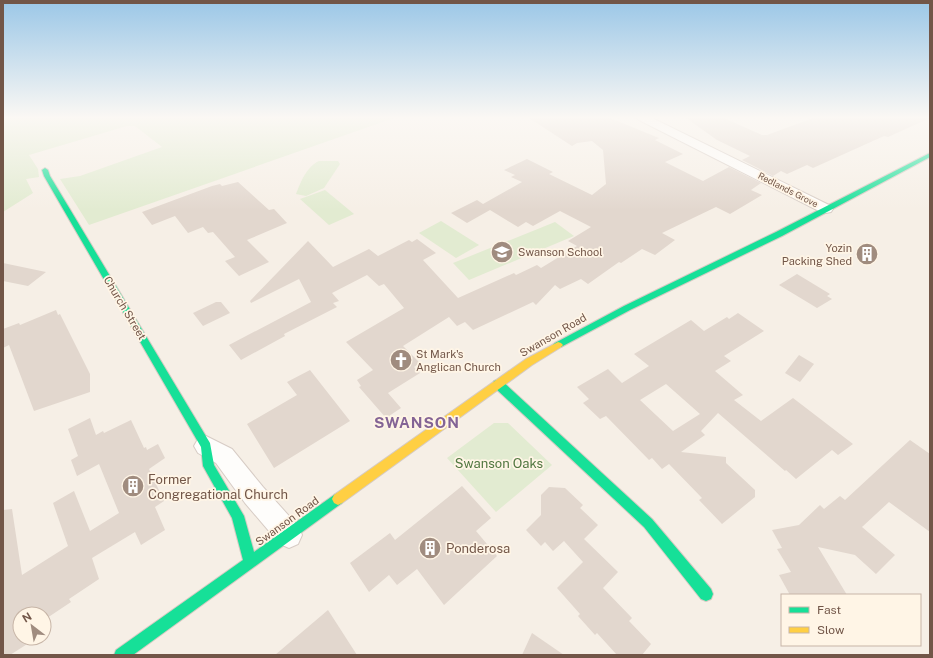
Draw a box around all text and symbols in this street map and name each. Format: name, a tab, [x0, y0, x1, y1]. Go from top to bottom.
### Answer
street label: Redlands Grove	[756, 170, 820, 209]
school or university icon: Swanson School	[489, 239, 515, 265]
building icon: Yozin Packing Shed	[854, 241, 880, 267]
place label: Yozin Packing Shed	[782, 242, 852, 267]
place label: Swanson School	[518, 246, 602, 258]
street label: Church Street	[101, 274, 149, 342]
street label: Swanson Road	[517, 311, 589, 359]
church icon: St Mark's Anglican Church	[388, 347, 414, 373]
place label: St Mark's Anglican Church	[416, 348, 501, 373]
district label: SWANSON	[374, 414, 460, 431]
park label: Swanson Oaks	[455, 456, 543, 471]
place label: Former Congregational Church	[148, 472, 288, 502]
building icon: Former Congregational Church	[120, 473, 146, 499]
street label: Swanson Road	[253, 494, 321, 548]
building icon: Ponderosa	[417, 535, 443, 561]
place label: Ponderosa	[446, 541, 510, 556]
legend	[781, 594, 921, 646]
text: Fast	[817, 603, 842, 617]
north arrow	[12, 606, 52, 646]
text: N	[20, 610, 34, 625]
text: Slow	[817, 623, 845, 637]

